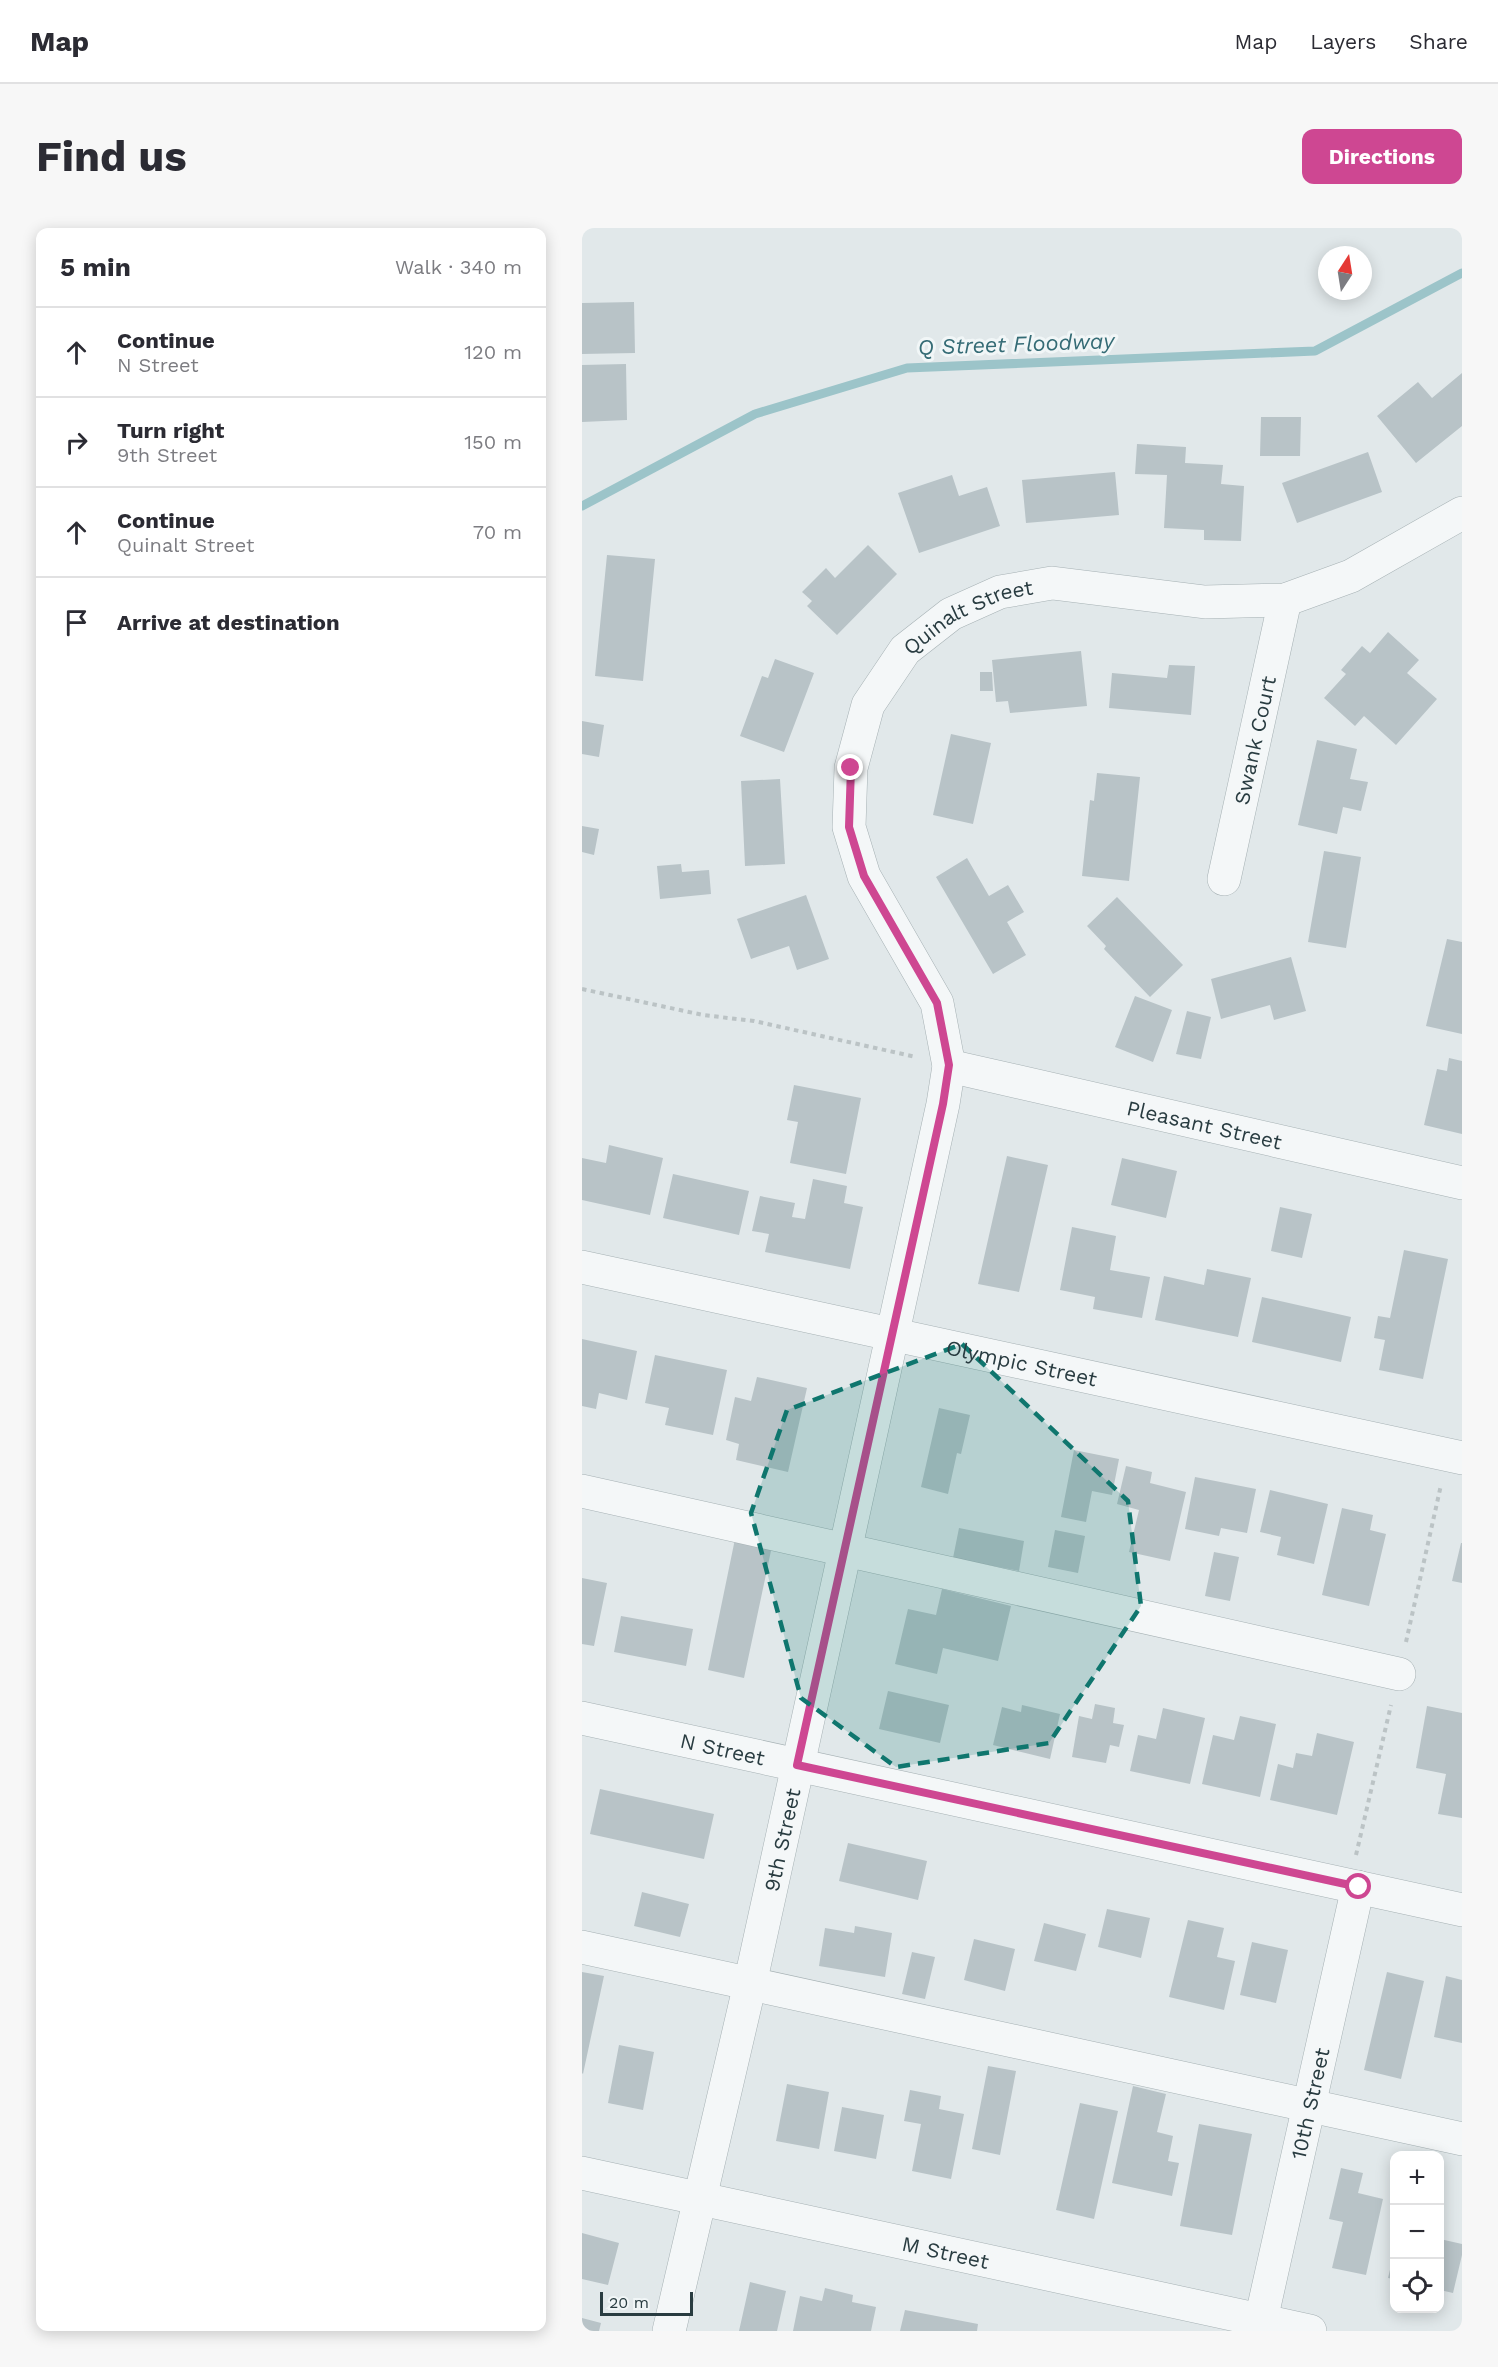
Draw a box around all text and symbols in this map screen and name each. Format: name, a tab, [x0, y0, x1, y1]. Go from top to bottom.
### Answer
text: Map	[30, 25, 89, 58]
text: Map	[1234, 29, 1277, 54]
text: Layers	[1310, 29, 1376, 54]
text: Share	[1409, 29, 1468, 54]
button: Directions	[1302, 129, 1462, 184]
text: Find us	[36, 132, 187, 181]
north arrow	[1318, 246, 1372, 300]
text: 5 min	[60, 252, 131, 282]
text: Walk · 340 m	[395, 255, 522, 279]
text: Continue	[117, 328, 215, 353]
water label: Q Street Floodway	[917, 328, 1117, 360]
icon: ahead	[60, 336, 93, 369]
text: 120 m	[464, 340, 522, 364]
text: N Street	[117, 353, 199, 377]
text: Turn right	[117, 418, 224, 443]
icon: right	[60, 426, 93, 459]
text: 150 m	[464, 430, 522, 454]
text: 9th Street	[117, 443, 217, 467]
text: Continue	[117, 508, 215, 533]
icon: ahead	[60, 516, 93, 549]
text: 70 m	[473, 520, 522, 544]
text: Quinalt Street	[117, 533, 254, 557]
street label: Quinalt Street	[898, 574, 1035, 659]
icon: arrive	[60, 606, 93, 639]
text: Arrive at destination	[117, 610, 340, 635]
street label: Swank Court	[1228, 673, 1281, 807]
route end	[837, 754, 863, 780]
street label: Pleasant Street	[1124, 1094, 1285, 1154]
street label: Olympic Street	[944, 1334, 1100, 1391]
street label: N Street	[678, 1727, 767, 1770]
street label: 9th Street	[758, 1786, 805, 1894]
route start	[1345, 1873, 1371, 1899]
street label: 10th Street	[1285, 2045, 1334, 2161]
map controls	[1390, 2151, 1444, 2313]
button: +	[1390, 2151, 1444, 2205]
button: −	[1390, 2205, 1444, 2259]
street label: M Street	[900, 2230, 992, 2274]
button: locate	[1390, 2259, 1444, 2313]
scale bar	[600, 2289, 693, 2316]
text: 20 m	[609, 2293, 649, 2312]

